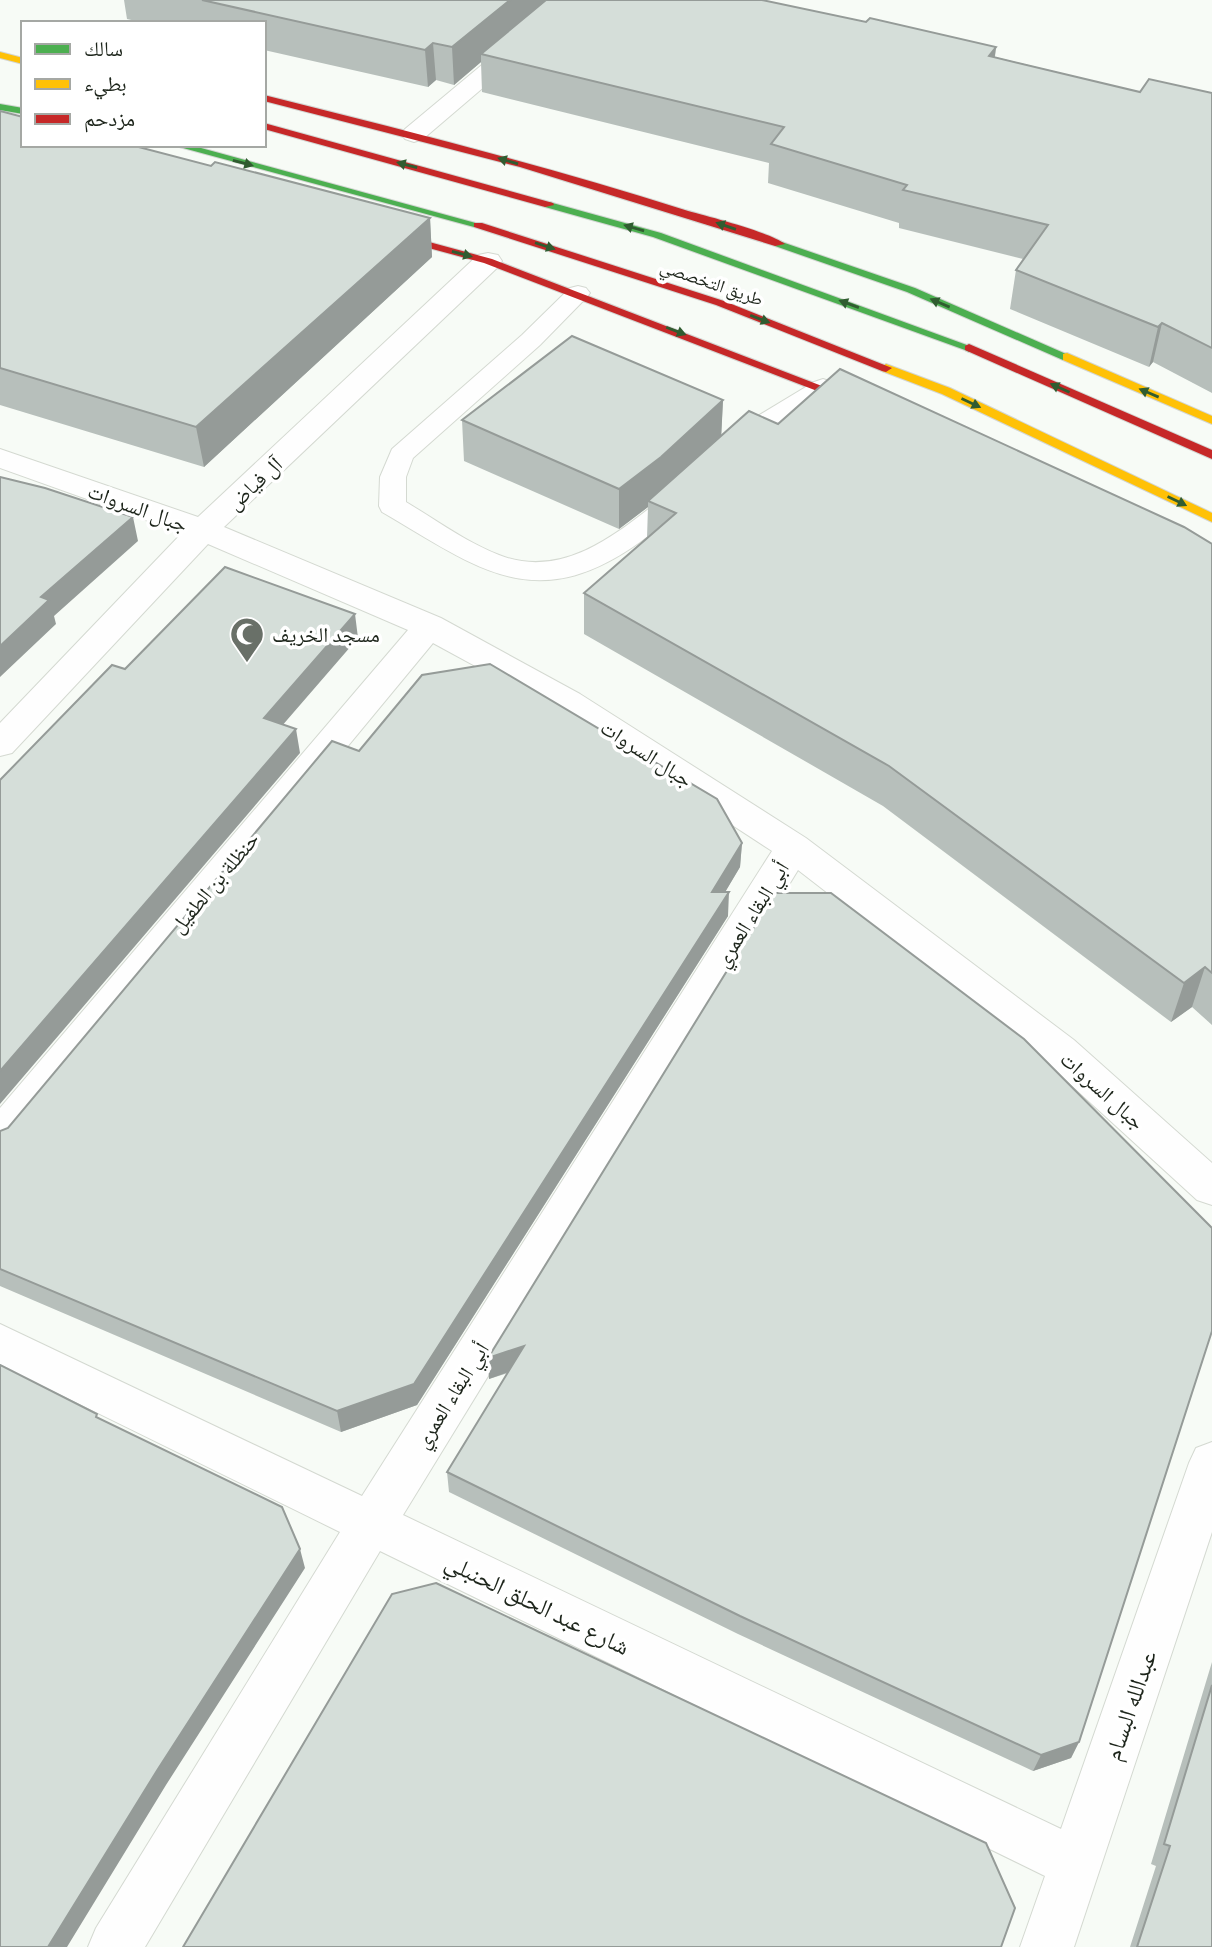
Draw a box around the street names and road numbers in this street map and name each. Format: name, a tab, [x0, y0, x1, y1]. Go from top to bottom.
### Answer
street label: طريق التخصصي	[656, 253, 767, 314]
street label: آل فياض	[220, 450, 288, 516]
street label: جبال السروات	[84, 476, 192, 538]
street label: جبال السروات	[596, 713, 698, 793]
street label: حنظلة بن الطفيل	[163, 825, 265, 939]
street label: أبي البقاء العمري	[707, 856, 798, 974]
street label: جبال السروات	[1055, 1045, 1151, 1135]
street label: أبي البقاء العمري	[407, 1337, 498, 1455]
street label: شارع عبد الحلق الحنبلي	[438, 1544, 636, 1666]
street label: عبدالله البسام	[1095, 1646, 1164, 1765]

